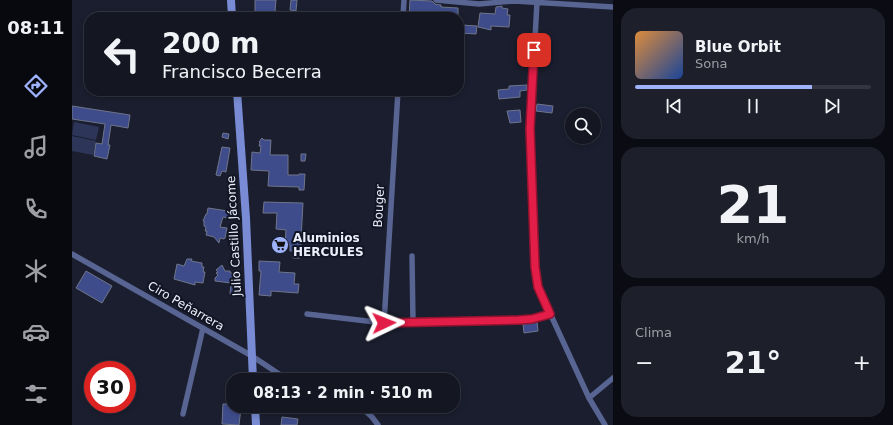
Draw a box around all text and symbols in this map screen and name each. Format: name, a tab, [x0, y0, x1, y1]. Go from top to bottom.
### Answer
text: 08:11	[7, 17, 65, 38]
text: 200 m	[162, 27, 259, 60]
icon: left	[96, 28, 148, 80]
pin	[517, 33, 551, 67]
text: Blue Orbit	[695, 38, 781, 56]
icon: arrive	[523, 39, 545, 61]
text: Sona	[695, 56, 727, 71]
text: Francisco Becerra	[162, 61, 322, 82]
icon: directions	[22, 72, 50, 100]
icon: previous	[663, 95, 685, 117]
icon: pause	[742, 95, 764, 117]
icon: next	[821, 95, 843, 117]
map controls	[565, 108, 601, 144]
button: search	[565, 108, 601, 144]
icon: music	[22, 133, 50, 161]
street label: Julio Castillo Jácome	[224, 175, 244, 298]
text: 21	[717, 175, 789, 235]
street label: Bouger	[371, 184, 387, 228]
icon: phone	[22, 195, 50, 223]
place label: Aluminios HERCULES	[293, 231, 364, 259]
text: km/h	[737, 231, 769, 246]
supermarket icon: Aluminios HERCULES	[270, 235, 290, 255]
icon: climate	[22, 257, 50, 285]
street label: Ciro Peñarrera	[145, 278, 227, 334]
position arrow	[363, 302, 405, 344]
icon: car	[22, 318, 50, 346]
text: Clima	[635, 325, 672, 340]
text: 21°	[725, 345, 781, 380]
text: −	[635, 350, 653, 375]
text: +	[853, 350, 871, 375]
speed limit sign: 30	[84, 361, 136, 413]
icon: filters	[22, 380, 50, 408]
text: 08:13 · 2 min · 510 m	[253, 384, 433, 402]

